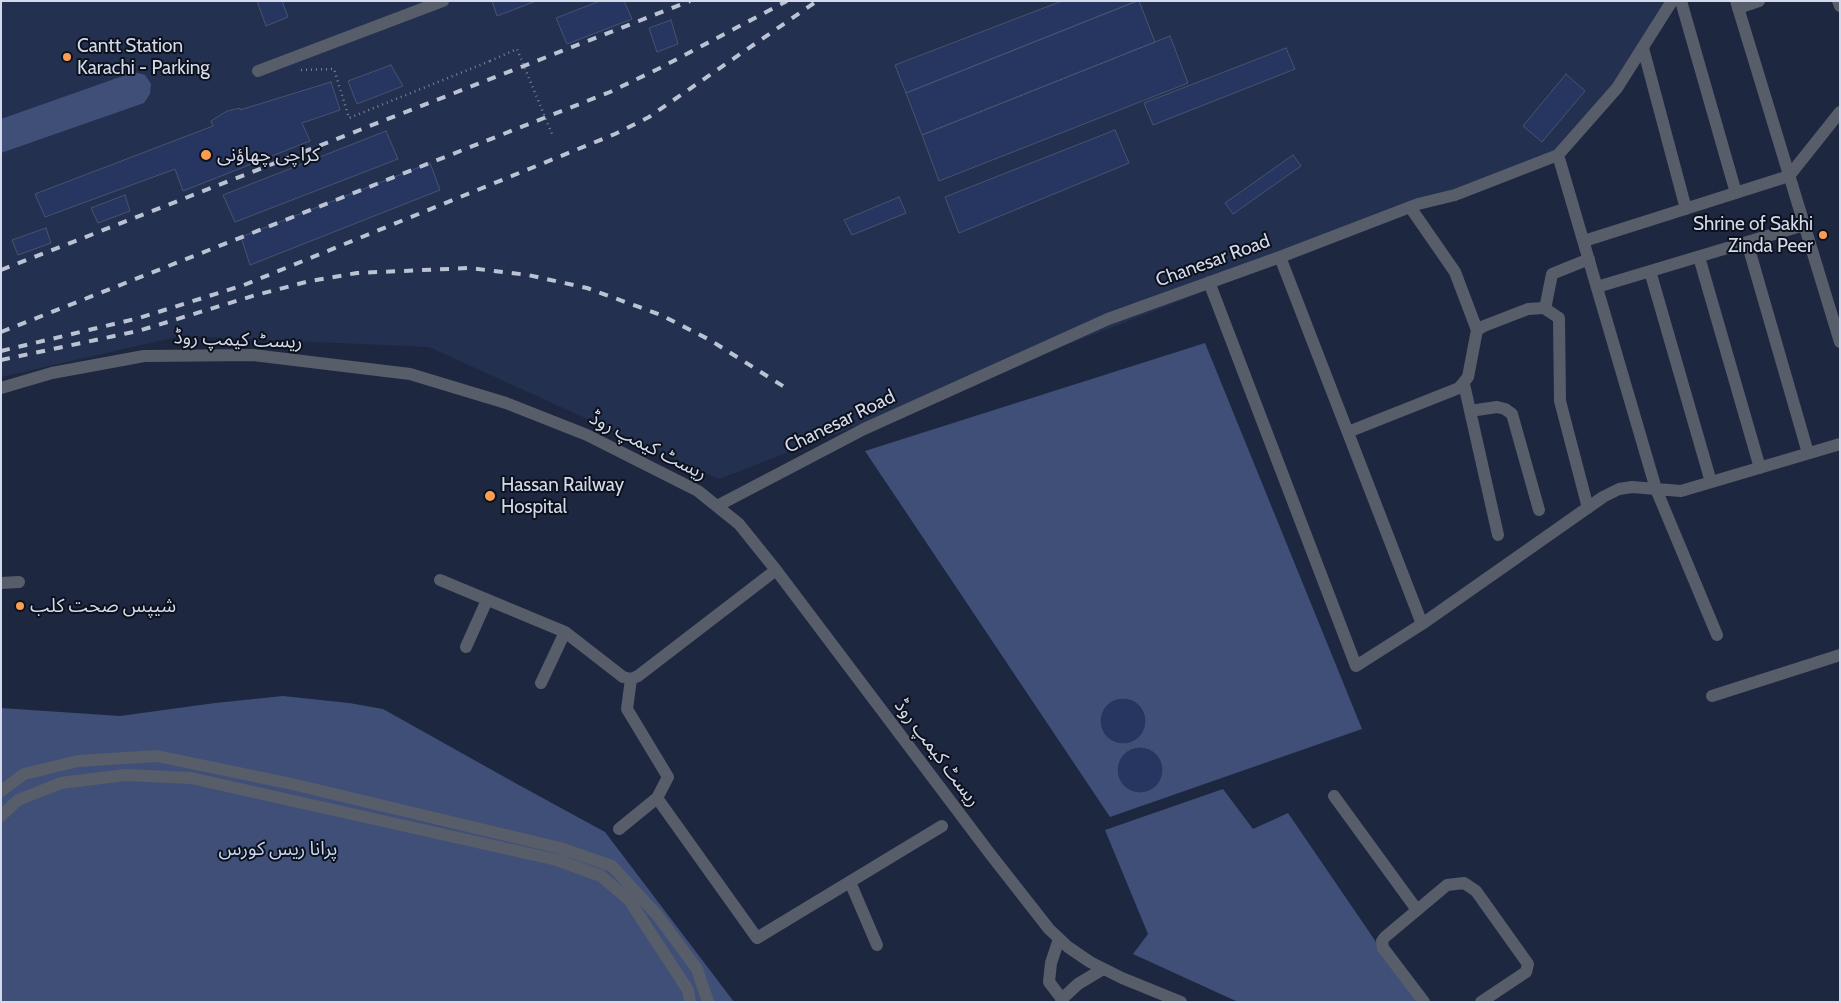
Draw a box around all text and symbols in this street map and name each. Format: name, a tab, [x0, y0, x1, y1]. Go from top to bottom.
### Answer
place label: Cantt Station Karachi - Parking	[77, 35, 210, 79]
marker: Cantt Station Karachi - Parking	[61, 51, 73, 63]
place label: کراچی چھاؤنی	[217, 144, 320, 166]
marker: کراچی چھاؤنی	[199, 148, 213, 162]
place label: Shrine of Sakhi Zinda Peer	[1693, 213, 1813, 257]
marker: Shrine of Sakhi Zinda Peer	[1817, 229, 1829, 241]
street label: Chanesar Road	[1153, 230, 1273, 292]
street label: ریسٹ کیمپ روڈ	[173, 326, 303, 354]
street label: Chanesar Road	[781, 385, 899, 459]
street label: ریسٹ کیمپ روڈ	[585, 407, 711, 485]
place label: Hassan Railway Hospital	[501, 474, 624, 518]
marker: Hassan Railway Hospital	[483, 489, 497, 503]
place label: شیپس صحت کلب	[30, 595, 176, 617]
marker: شیپس صحت کلب	[14, 600, 26, 612]
street label: ریسٹ کیمپ روڈ	[889, 695, 985, 811]
park label: پرانا ریس کورس	[219, 838, 337, 860]

